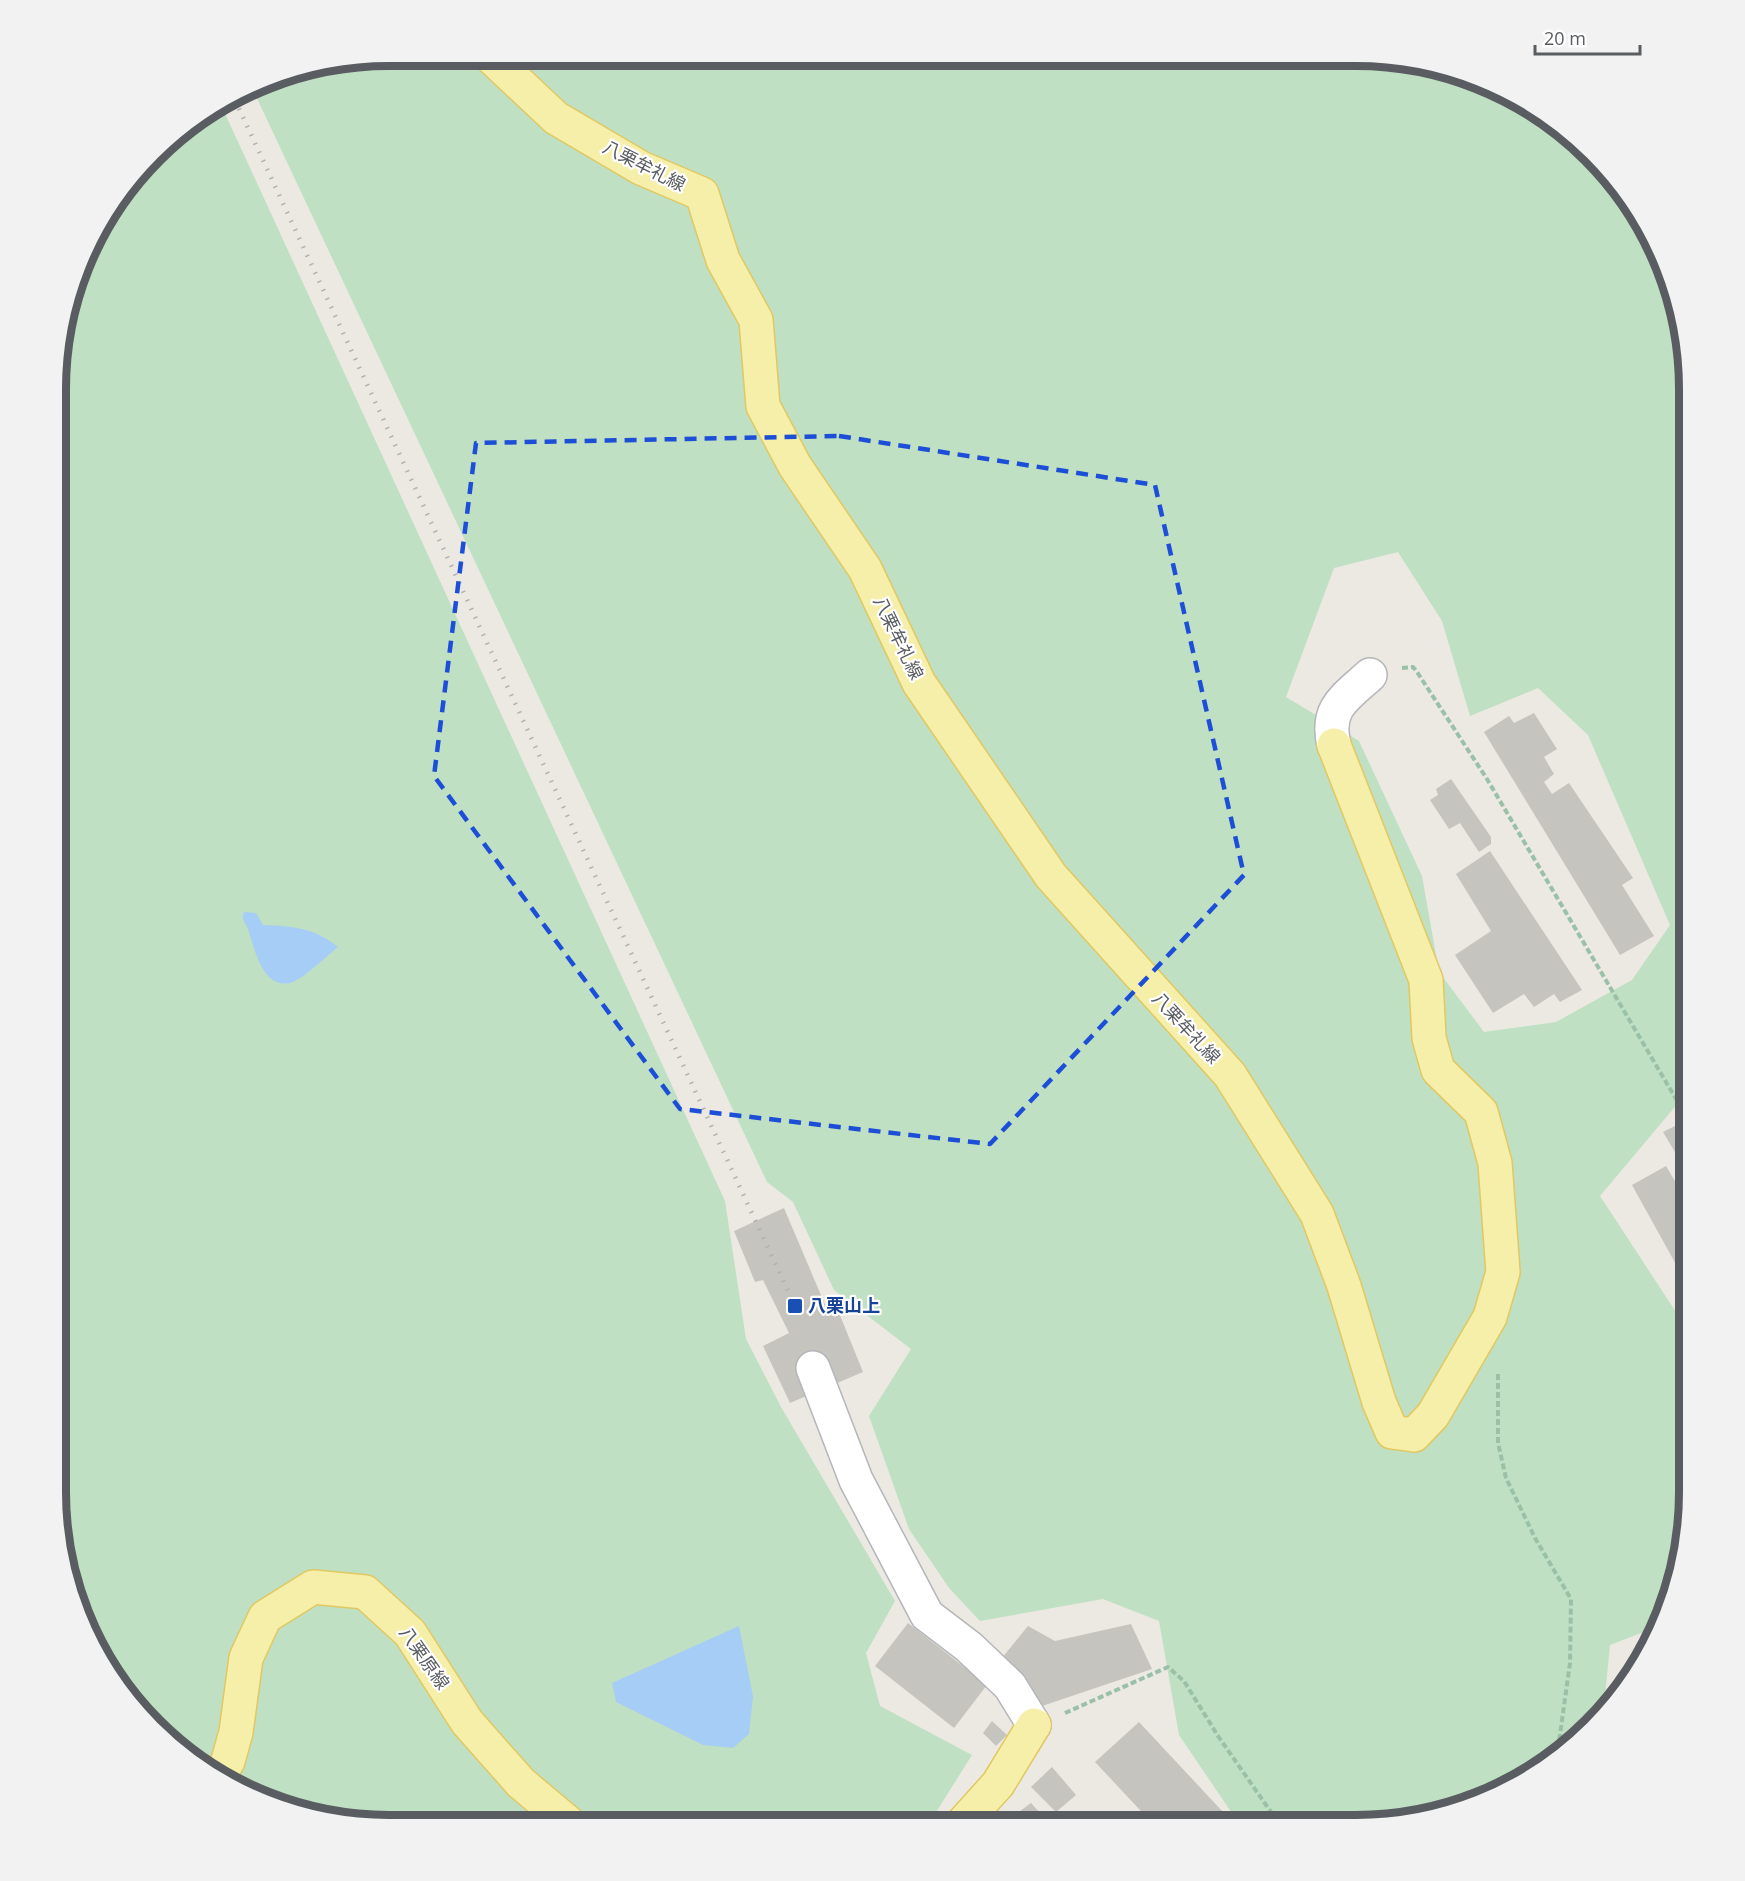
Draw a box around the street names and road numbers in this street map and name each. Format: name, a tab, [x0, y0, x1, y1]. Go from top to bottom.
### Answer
street label: 八栗牟礼線	[599, 134, 690, 196]
street label: 八栗牟礼線	[868, 592, 929, 683]
street label: 八栗牟礼線	[1147, 986, 1226, 1068]
street label: 八栗原線	[394, 1621, 455, 1694]

